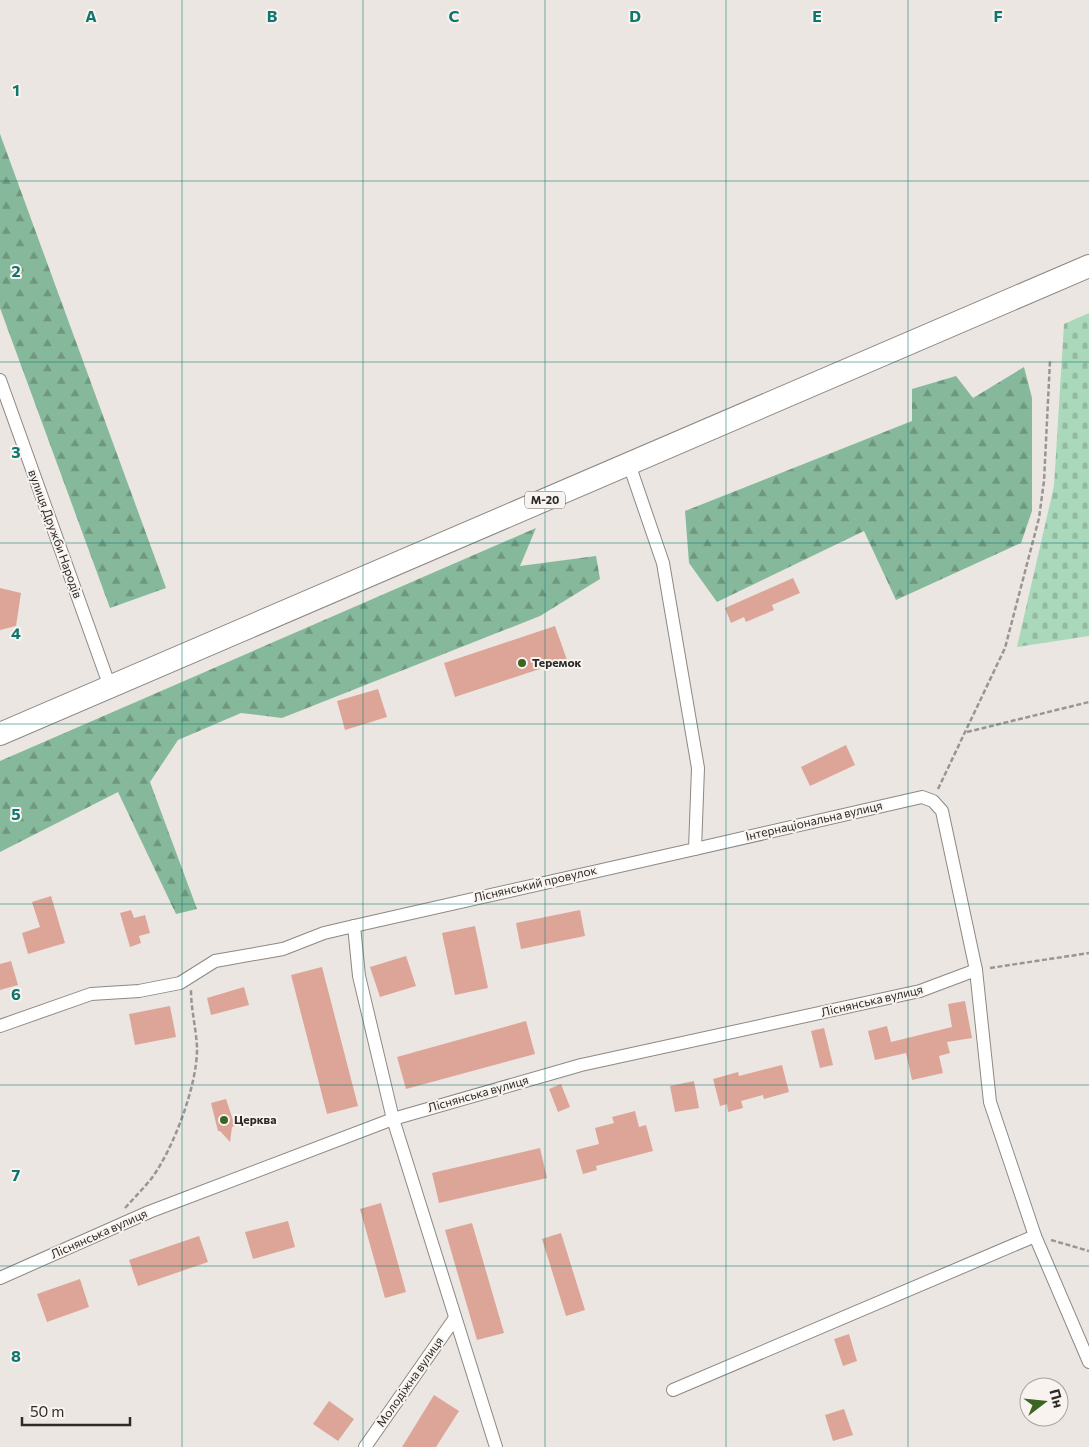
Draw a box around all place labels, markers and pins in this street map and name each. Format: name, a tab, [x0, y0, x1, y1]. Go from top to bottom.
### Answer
place label: Теремок	[532, 655, 582, 669]
marker: Теремок	[516, 657, 528, 669]
place label: Церква	[234, 1112, 276, 1126]
marker: Церква	[218, 1114, 230, 1126]

